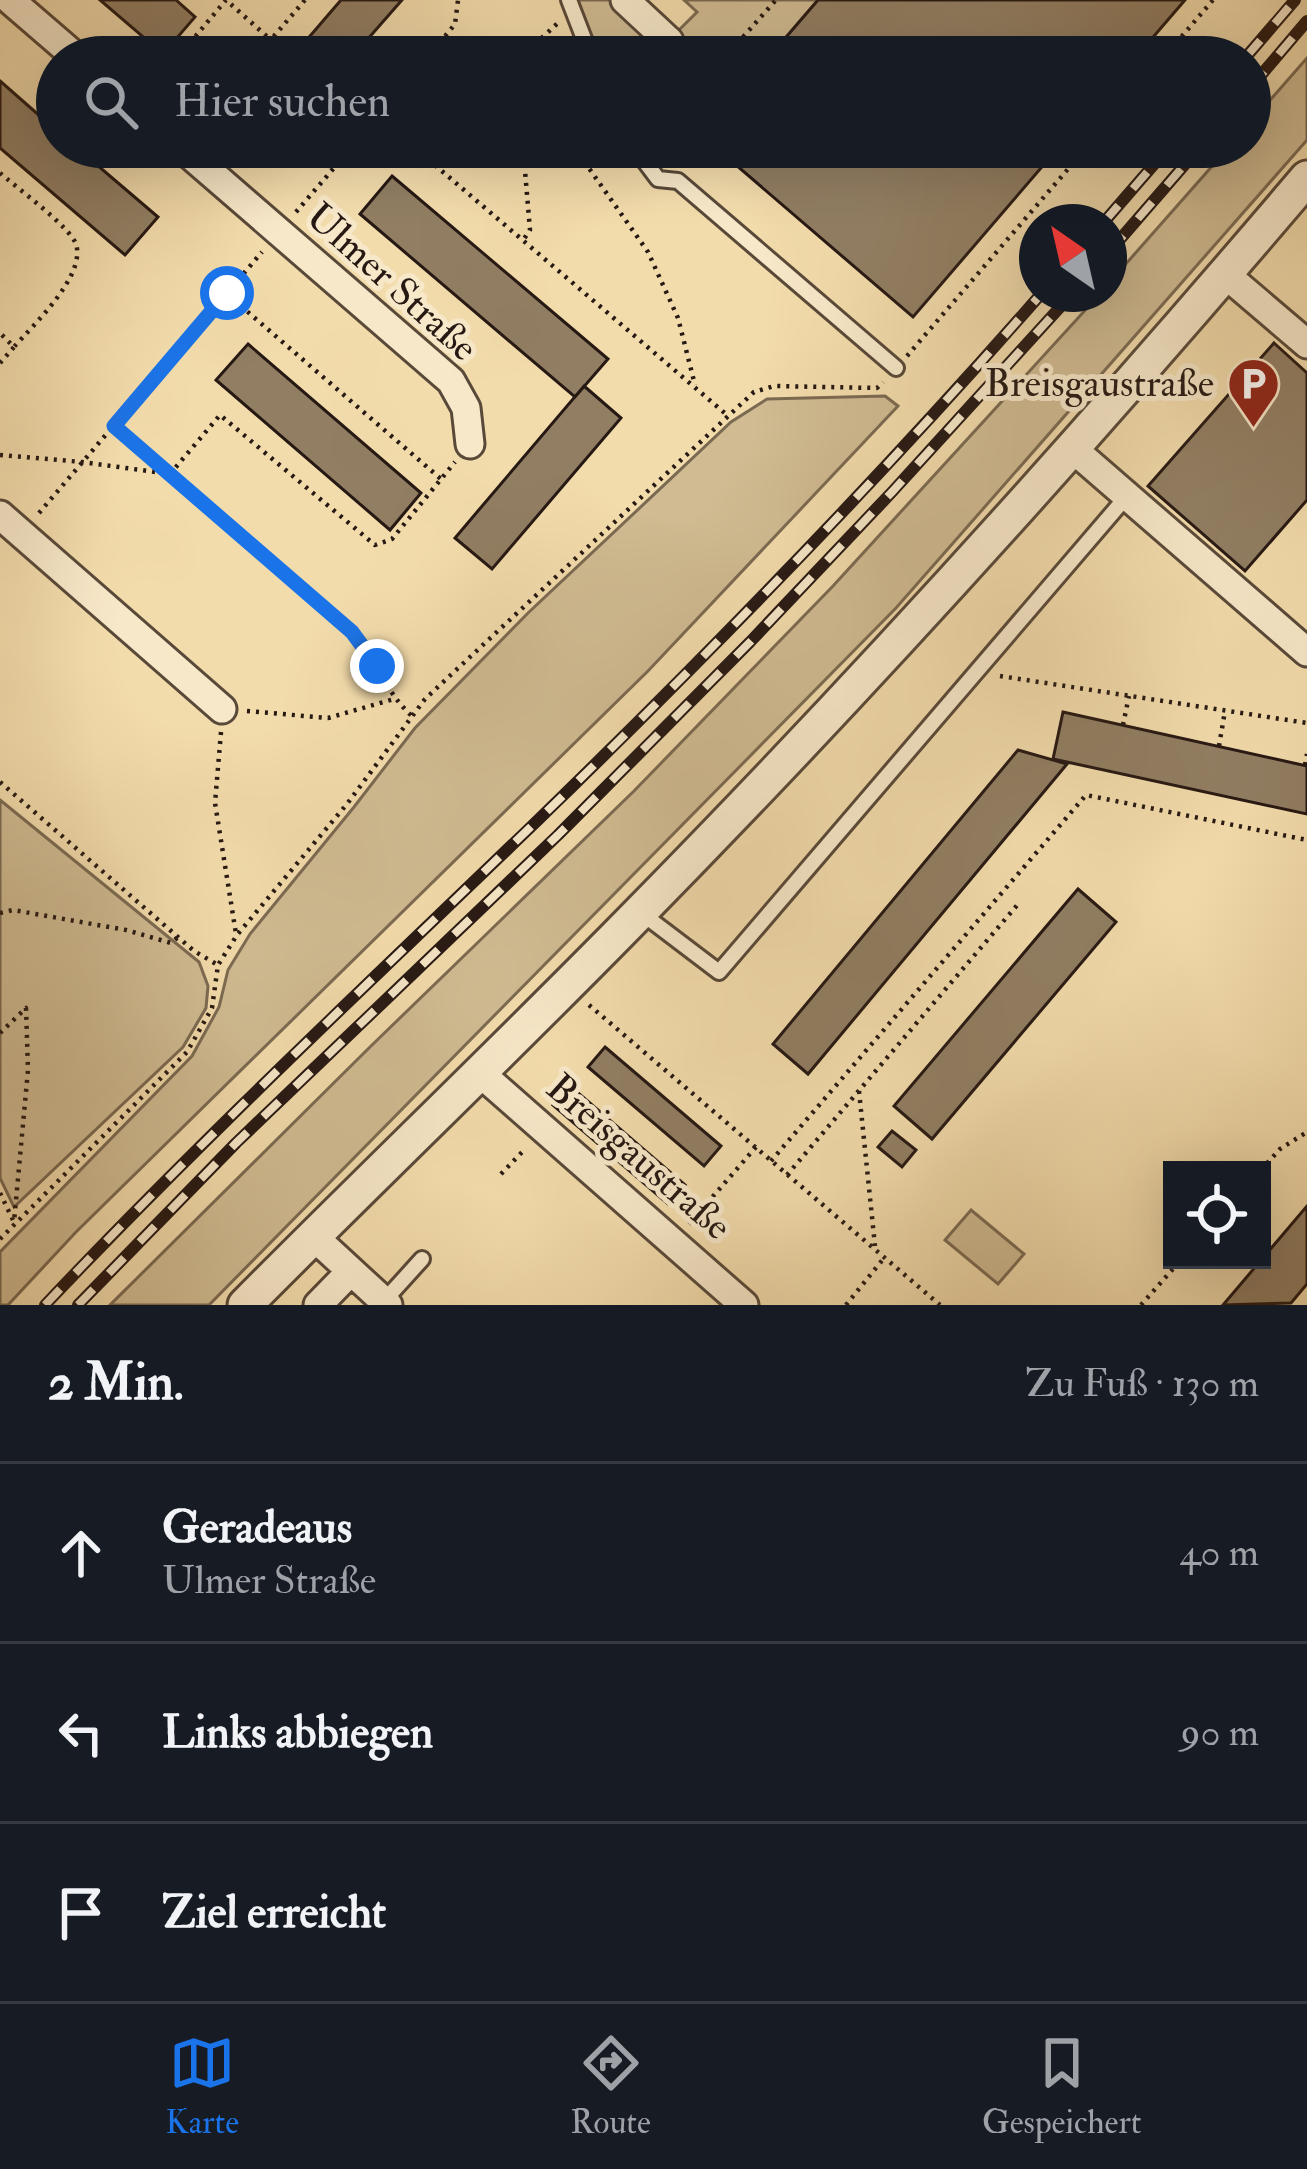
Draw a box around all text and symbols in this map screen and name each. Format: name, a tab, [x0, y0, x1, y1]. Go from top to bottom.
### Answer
search box	[36, 36, 1271, 168]
icon: search	[78, 69, 144, 135]
text: Hier suchen	[174, 74, 390, 130]
street label: Ulmer Straße	[296, 192, 488, 372]
north arrow	[1019, 204, 1127, 312]
route start	[200, 266, 254, 320]
parking icon: Breisgaustraße	[1225, 355, 1281, 429]
place label: Breisgaustraße	[985, 359, 1214, 408]
route end	[350, 639, 404, 693]
street label: Breisgaustraße	[536, 1063, 742, 1251]
map controls	[1163, 1161, 1271, 1269]
button: locate	[1163, 1161, 1271, 1269]
text: 2 Min.	[48, 1351, 184, 1415]
text: Zu Fuß · 130 m	[1025, 1359, 1259, 1408]
text: Geradeaus	[162, 1500, 352, 1556]
icon: ahead	[48, 1520, 114, 1586]
text: 40 m	[1180, 1528, 1259, 1577]
text: Ulmer Straße	[162, 1556, 376, 1605]
icon: left	[48, 1700, 114, 1766]
text: Links abbiegen	[162, 1705, 433, 1761]
text: 90 m	[1181, 1708, 1259, 1757]
icon: arrive	[48, 1880, 114, 1946]
text: Ziel erreicht	[162, 1885, 386, 1941]
tab: Karte	[166, 2030, 239, 2143]
tab: Route	[570, 2030, 651, 2143]
tab: Gespeichert	[982, 2030, 1141, 2143]

